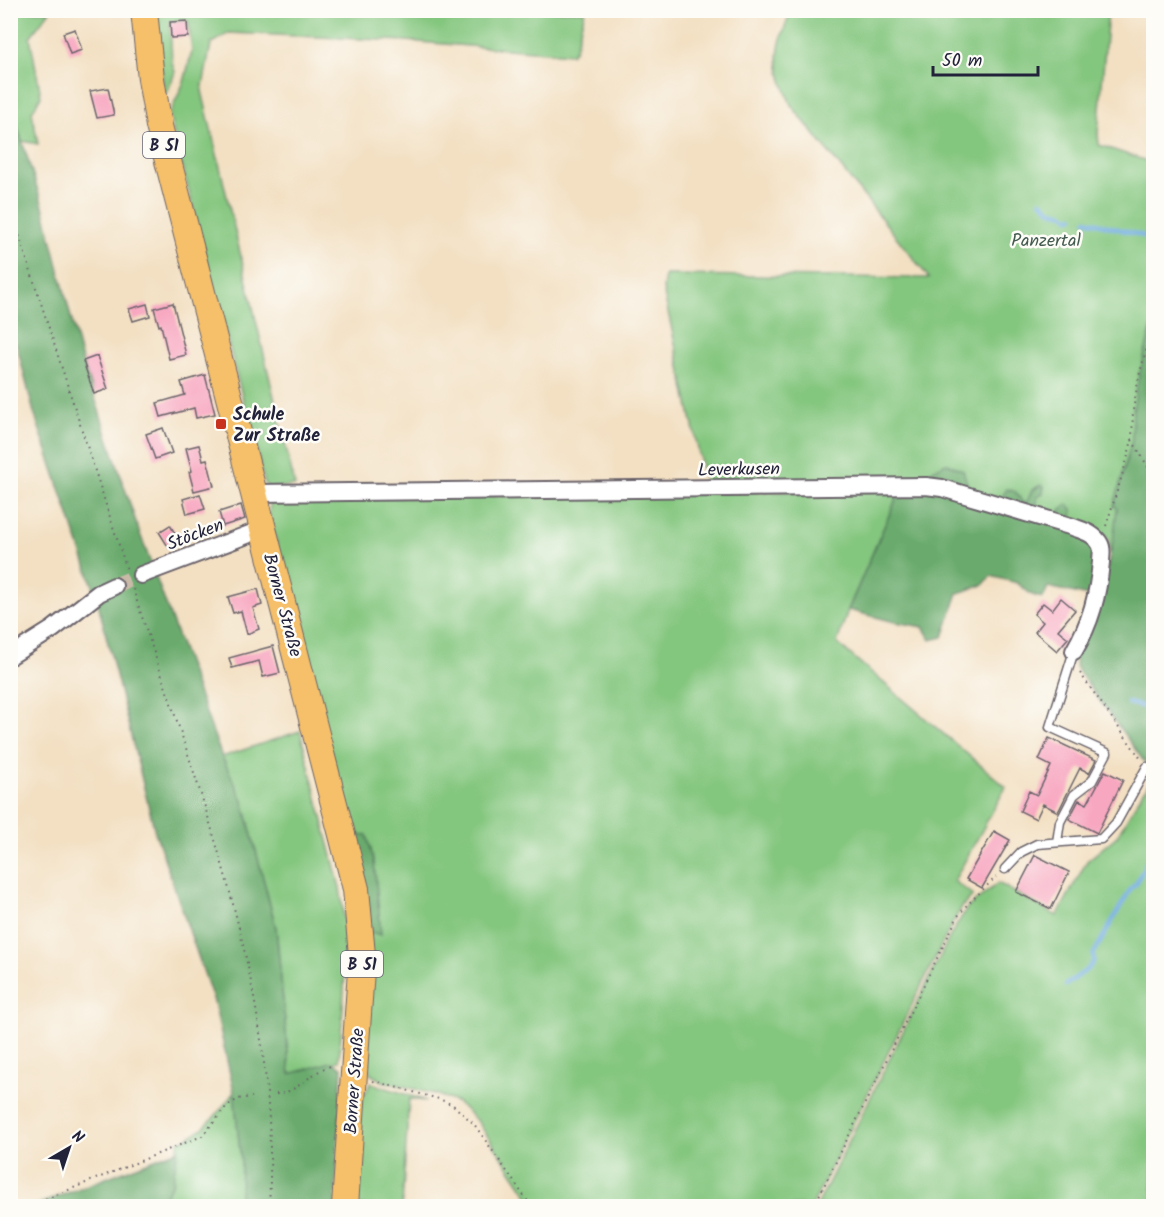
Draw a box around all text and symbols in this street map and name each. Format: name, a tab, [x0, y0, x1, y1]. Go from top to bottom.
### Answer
scale bar	[933, 39, 1038, 77]
text: 50 m	[942, 47, 982, 76]
road number: B 51	[143, 132, 185, 158]
park label: Panzertal	[1011, 227, 1081, 256]
place label: Schule Zur Straße	[233, 401, 320, 451]
marker: Schule Zur Straße	[214, 417, 228, 431]
street label: Leverkusen	[698, 455, 780, 486]
street label: Stöcken	[163, 511, 228, 559]
street label: Borner Straße	[254, 550, 309, 660]
road number: B 51	[341, 951, 383, 977]
street label: Borner Straße	[337, 1027, 374, 1135]
north arrow	[39, 1118, 99, 1178]
text: N	[66, 1125, 89, 1150]

